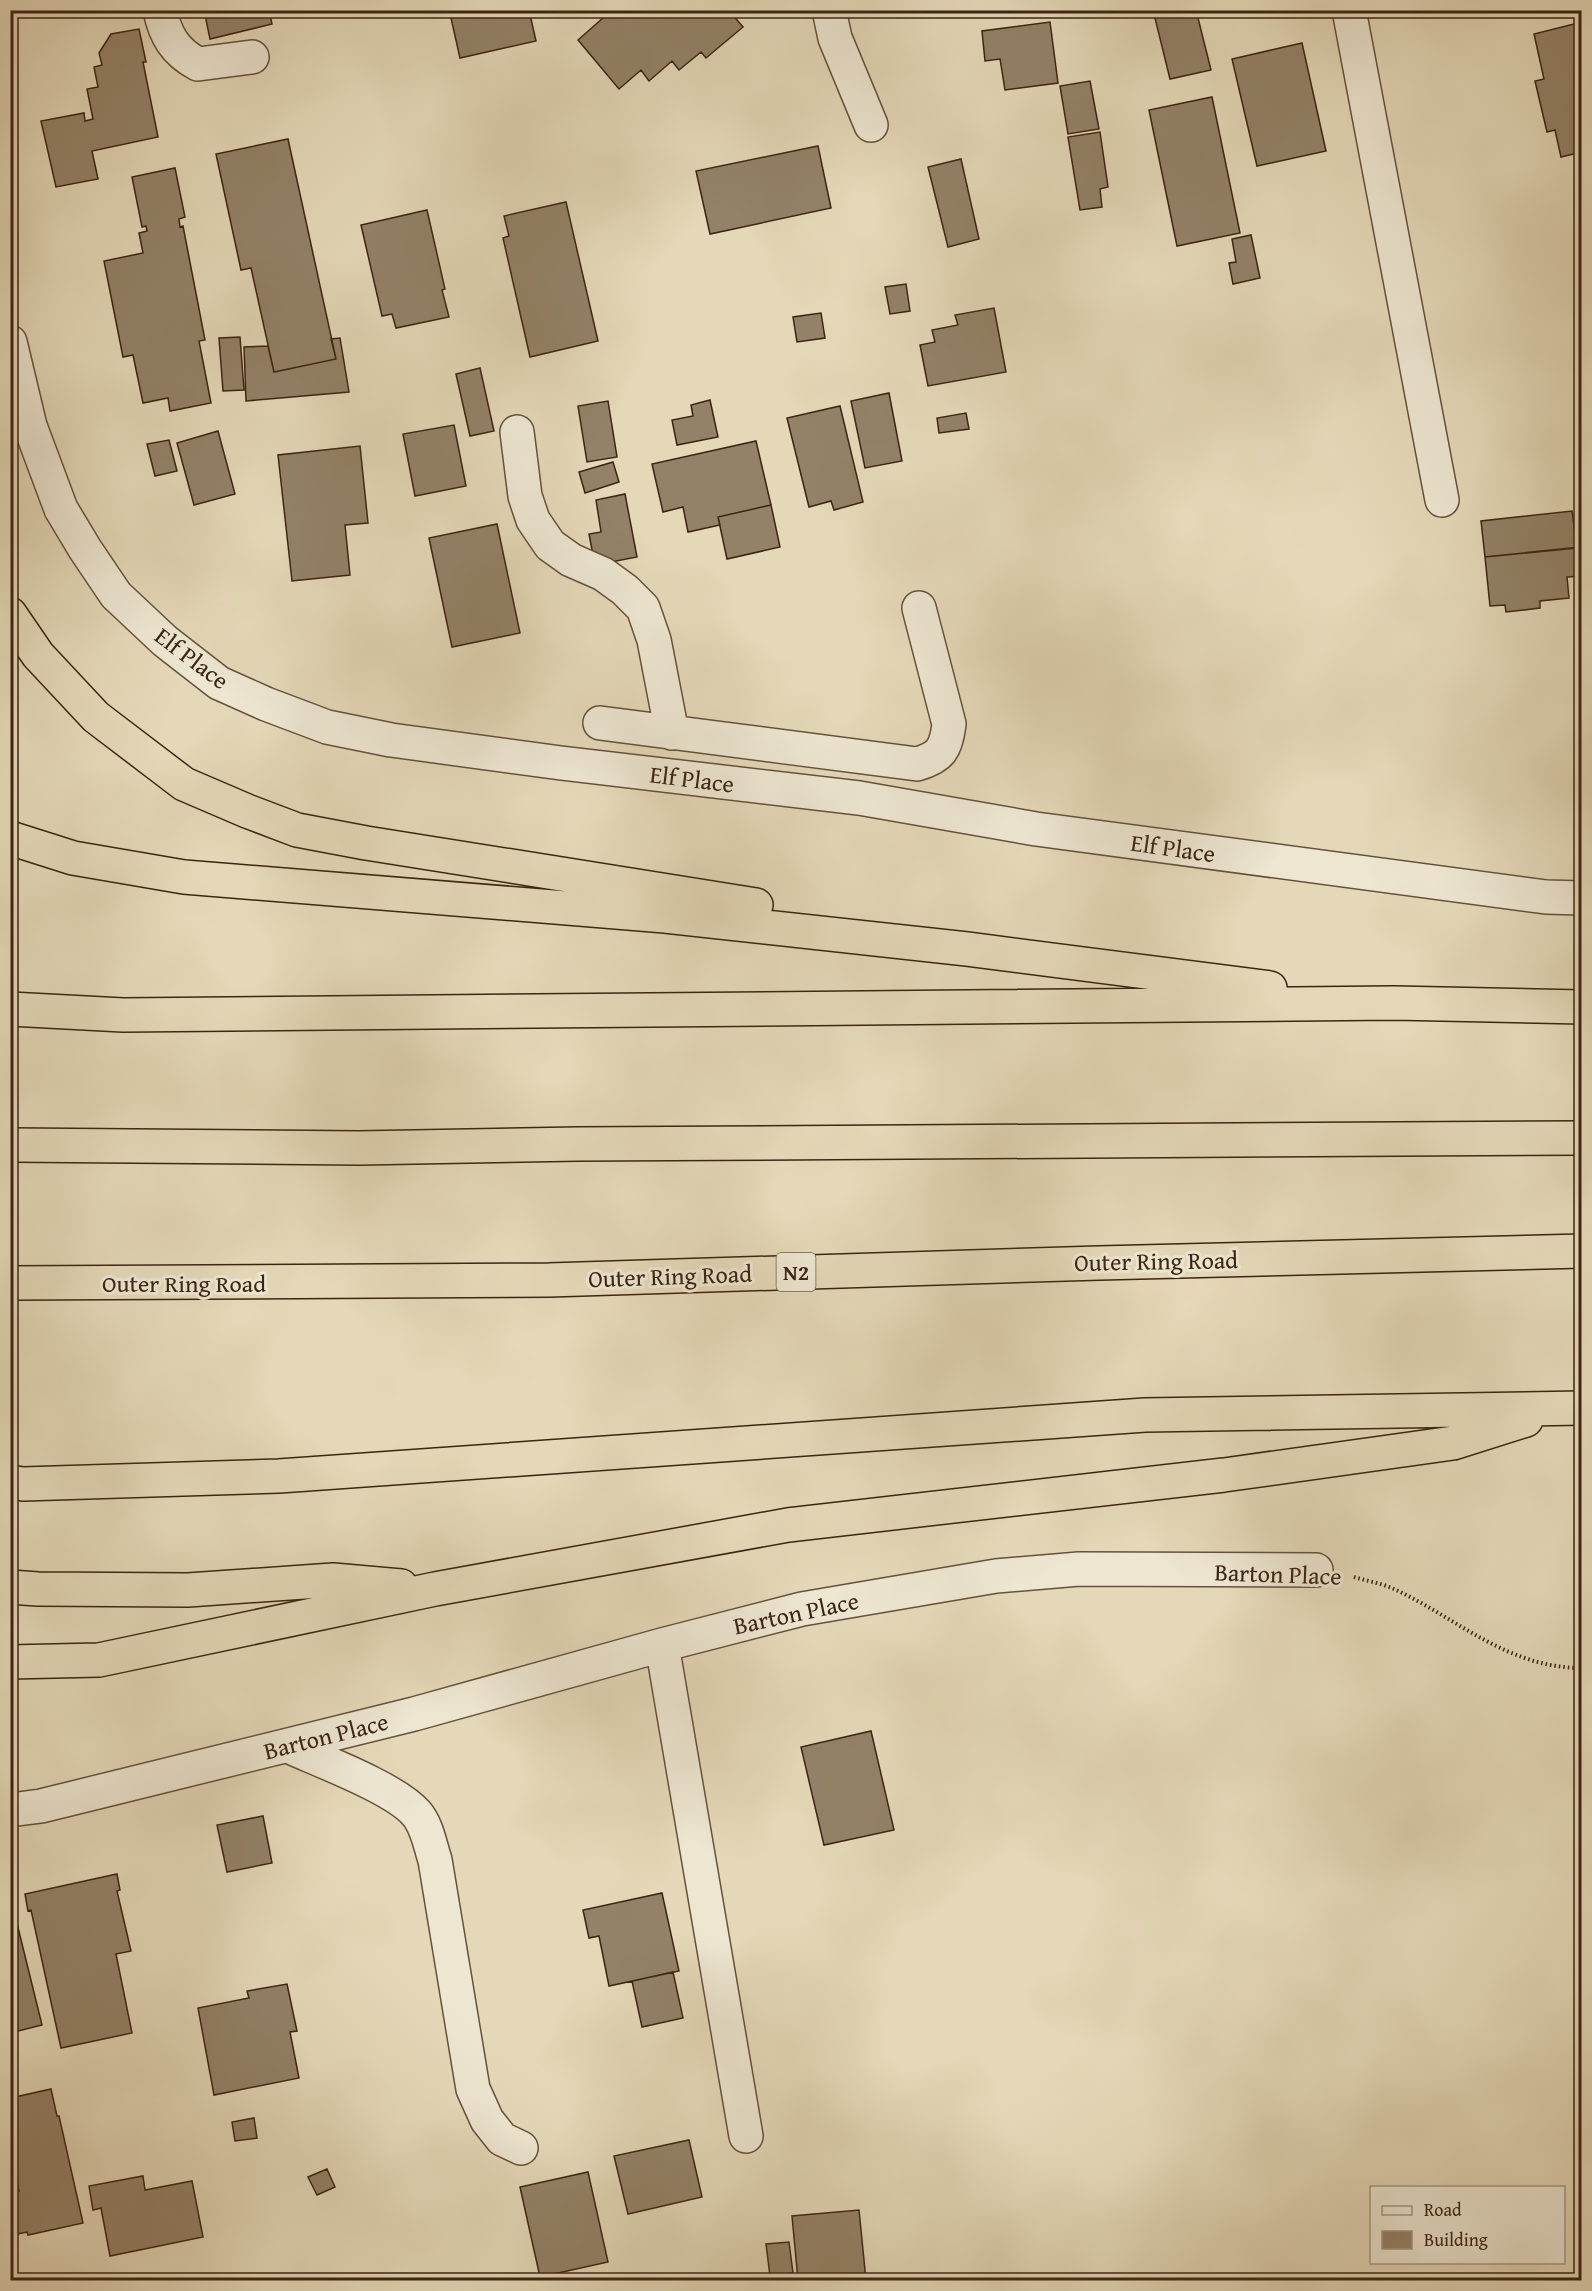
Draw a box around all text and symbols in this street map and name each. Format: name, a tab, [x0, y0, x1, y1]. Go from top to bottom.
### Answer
street label: Elf Place	[148, 619, 236, 697]
street label: Elf Place	[648, 756, 736, 802]
street label: Elf Place	[1129, 825, 1217, 871]
street label: Outer Ring Road	[1074, 1242, 1238, 1280]
road number: N2	[776, 1253, 816, 1291]
street label: Outer Ring Road	[587, 1256, 753, 1296]
street label: Outer Ring Road	[102, 1266, 266, 1301]
street label: Barton Place	[1214, 1554, 1342, 1594]
street label: Barton Place	[730, 1583, 862, 1643]
street label: Barton Place	[260, 1704, 392, 1768]
legend	[1370, 2186, 1565, 2264]
text: Road	[1424, 2196, 1462, 2223]
text: Building	[1424, 2226, 1488, 2253]

